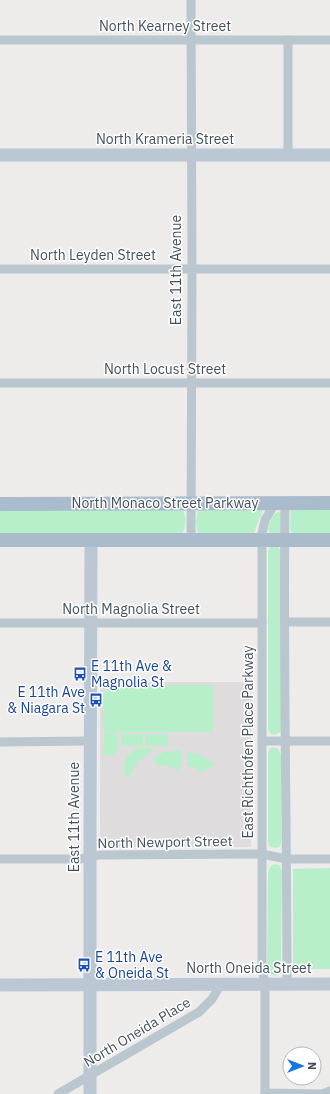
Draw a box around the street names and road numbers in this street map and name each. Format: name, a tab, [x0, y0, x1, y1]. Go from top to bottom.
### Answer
street label: North Kearney Street	[99, 17, 231, 35]
street label: North Krameria Street	[96, 130, 234, 148]
street label: East 11th Avenue	[167, 215, 185, 325]
street label: North Leyden Street	[30, 246, 156, 264]
street label: North Locust Street	[104, 360, 226, 378]
street label: North Monaco Street Parkway	[72, 494, 258, 512]
street label: North Magnolia Street	[62, 600, 200, 618]
street label: East Richthofen Place Parkway	[239, 645, 257, 839]
street label: East 11th Avenue	[65, 762, 83, 872]
street label: North Newport Street	[97, 832, 233, 852]
street label: North Oneida Street	[186, 959, 312, 977]
street label: North Oneida Place	[80, 993, 194, 1071]

